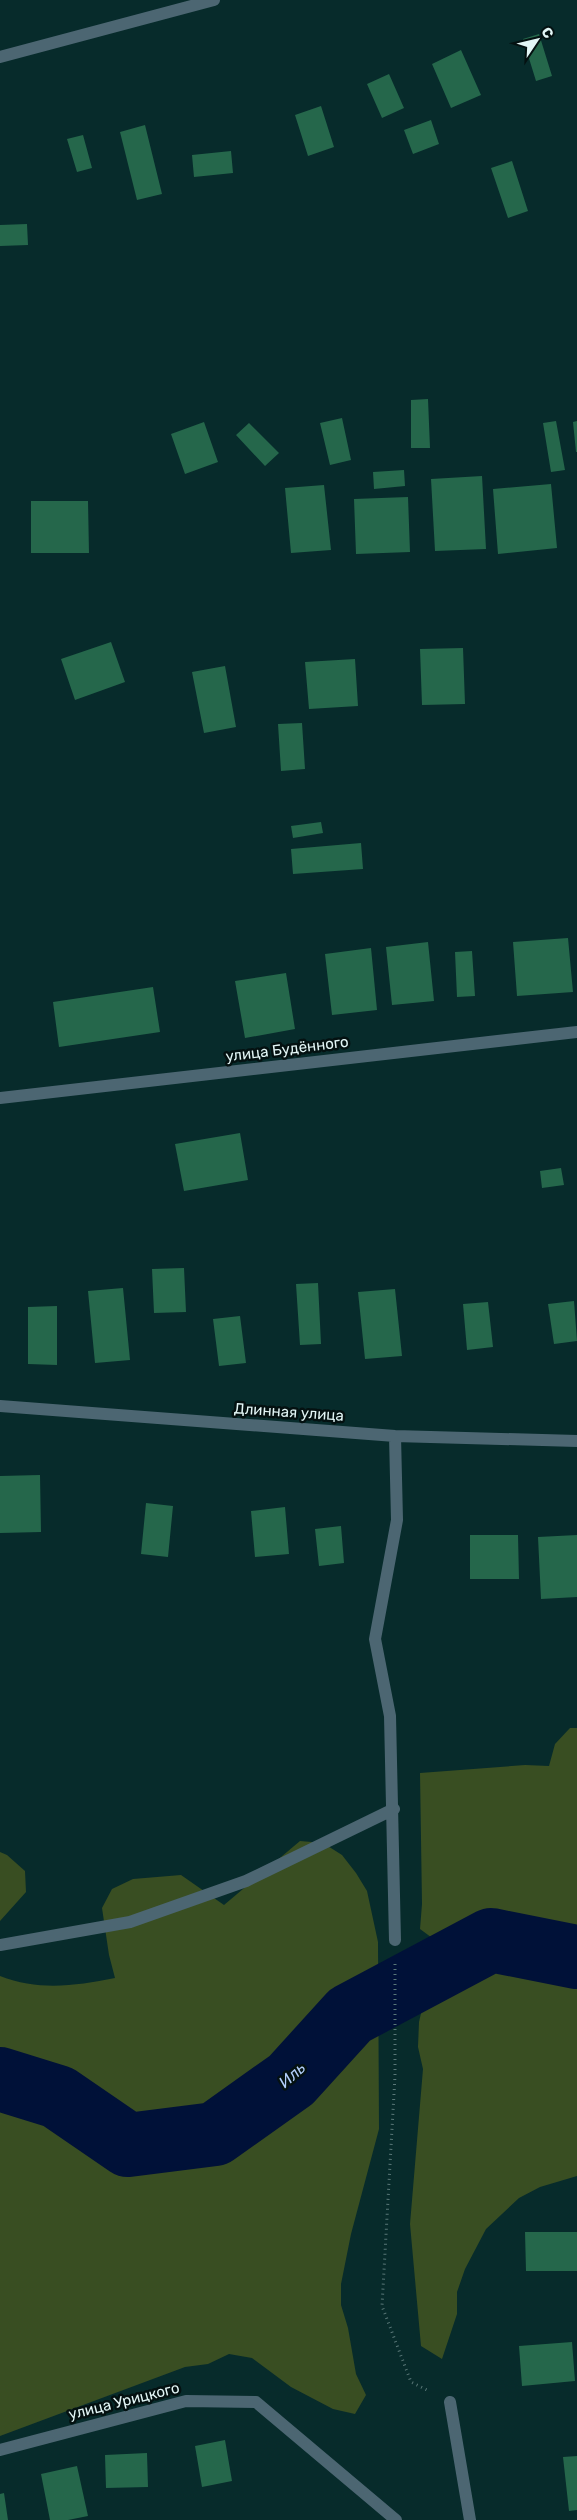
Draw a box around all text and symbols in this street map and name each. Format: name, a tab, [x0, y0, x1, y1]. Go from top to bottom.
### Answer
north arrow	[512, 15, 562, 65]
text: С	[537, 24, 557, 42]
street label: улица Будённого	[224, 1033, 350, 1065]
street label: Длинная улица	[234, 1399, 344, 1425]
water label: Иль	[275, 2058, 309, 2092]
street label: улица Урицкого	[67, 2379, 181, 2423]

